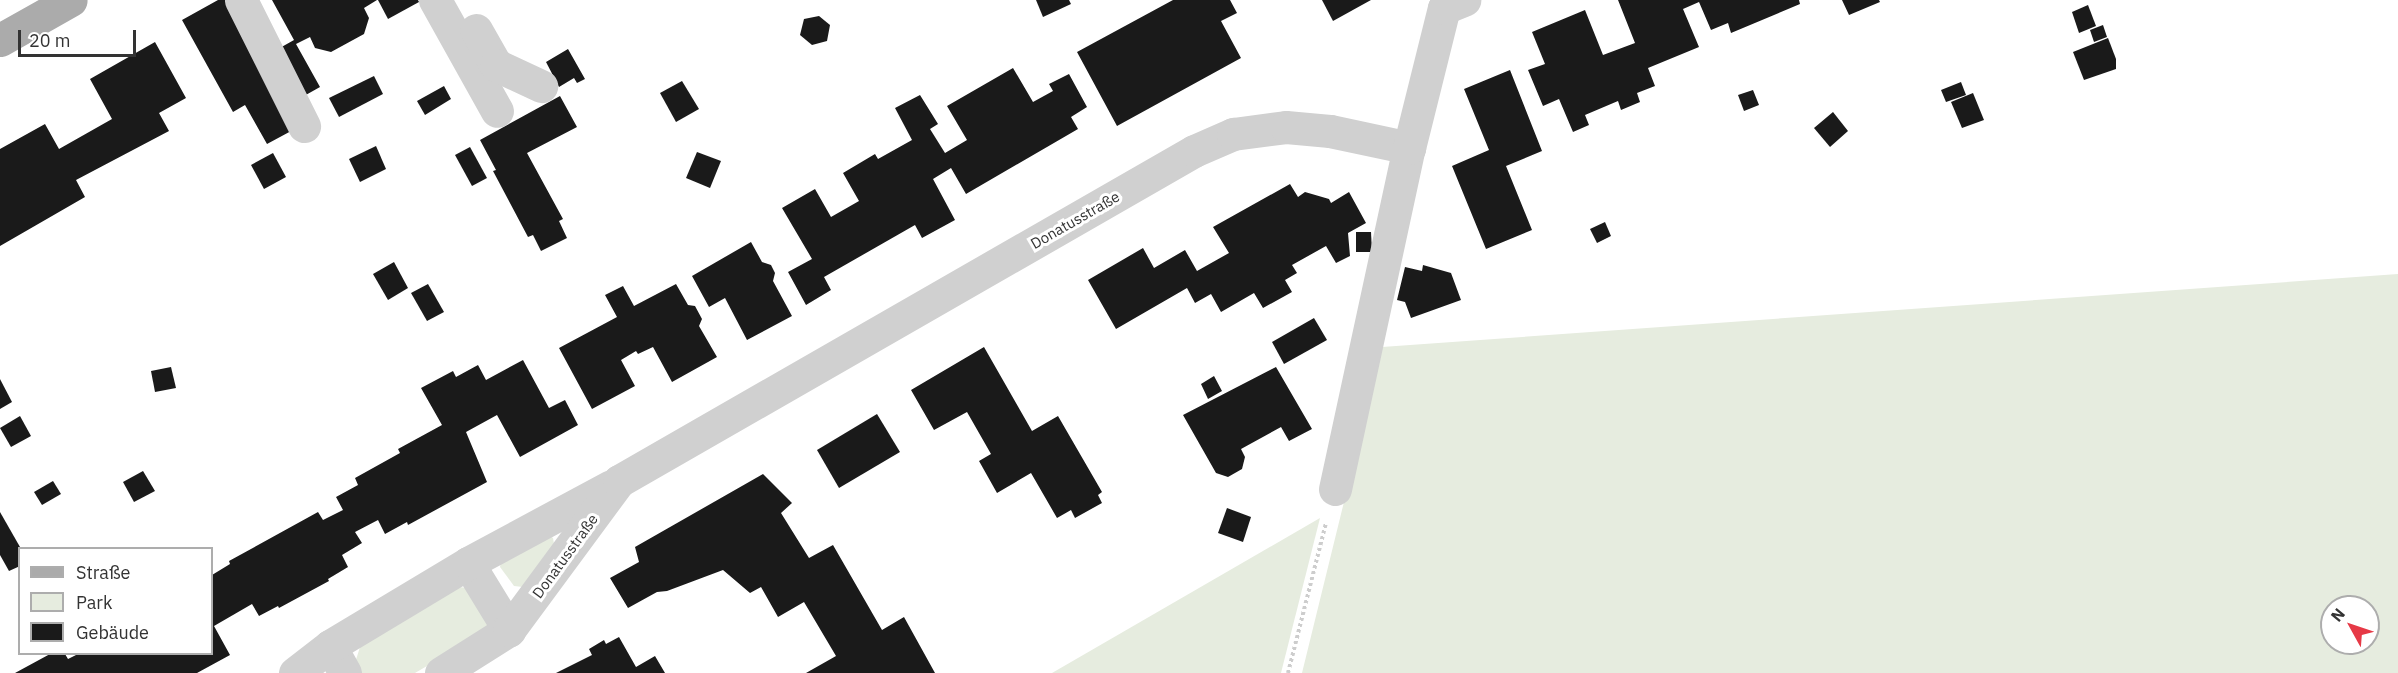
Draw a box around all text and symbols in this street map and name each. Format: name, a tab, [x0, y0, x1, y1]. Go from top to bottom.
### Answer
scale bar	[21, 18, 140, 56]
text: 20 m	[29, 29, 71, 52]
street label: Donatusstraße	[1027, 187, 1123, 253]
street label: Donatusstraße	[528, 510, 602, 602]
legend	[18, 547, 213, 655]
text: Straße	[76, 561, 130, 584]
text: Park	[76, 591, 112, 614]
north arrow	[2320, 595, 2380, 655]
text: N	[2326, 604, 2349, 626]
text: Gebäude	[76, 621, 149, 644]

